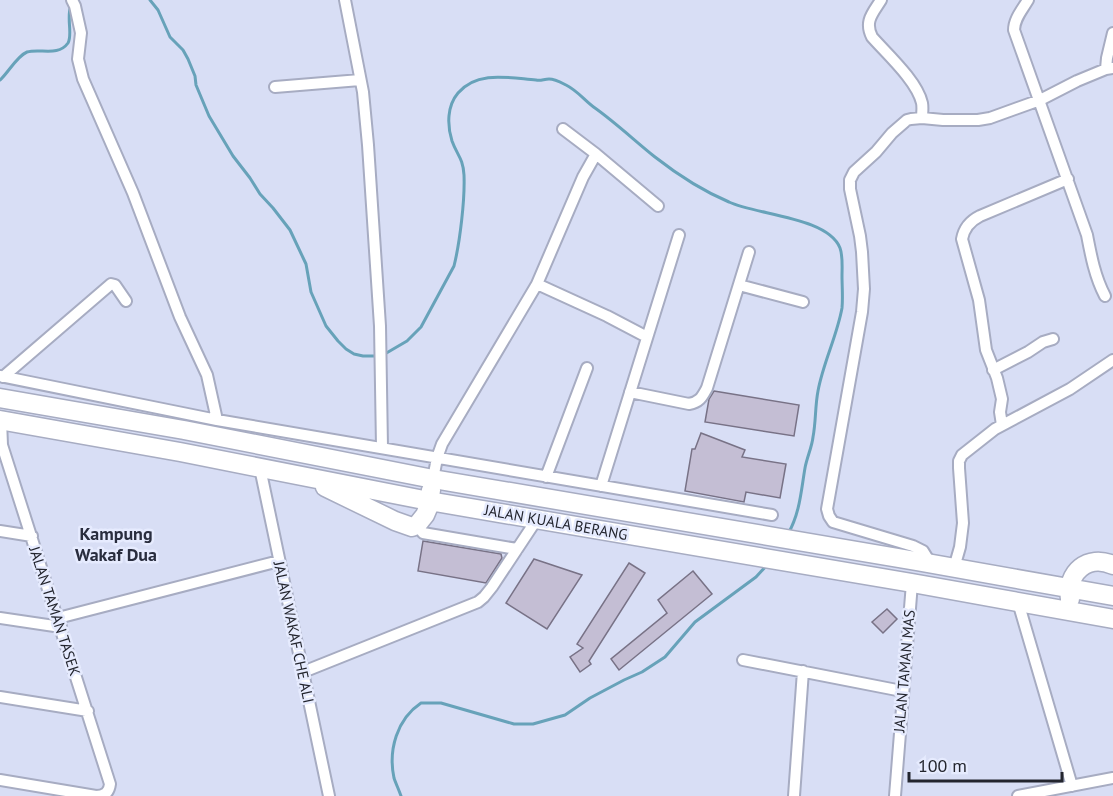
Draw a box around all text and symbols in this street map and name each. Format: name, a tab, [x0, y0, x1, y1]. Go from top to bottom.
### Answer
street label: JALAN KUALA BERANG	[482, 500, 629, 544]
district label: Kampung Wakaf Dua	[75, 522, 157, 566]
street label: JALAN TAMAN TASEK	[25, 543, 85, 678]
street label: JALAN WAKAF CHE ALI	[269, 558, 318, 705]
street label: JALAN TAMAN MAS	[889, 609, 919, 734]
scale bar	[909, 745, 1062, 783]
text: 100 m	[918, 754, 967, 777]

